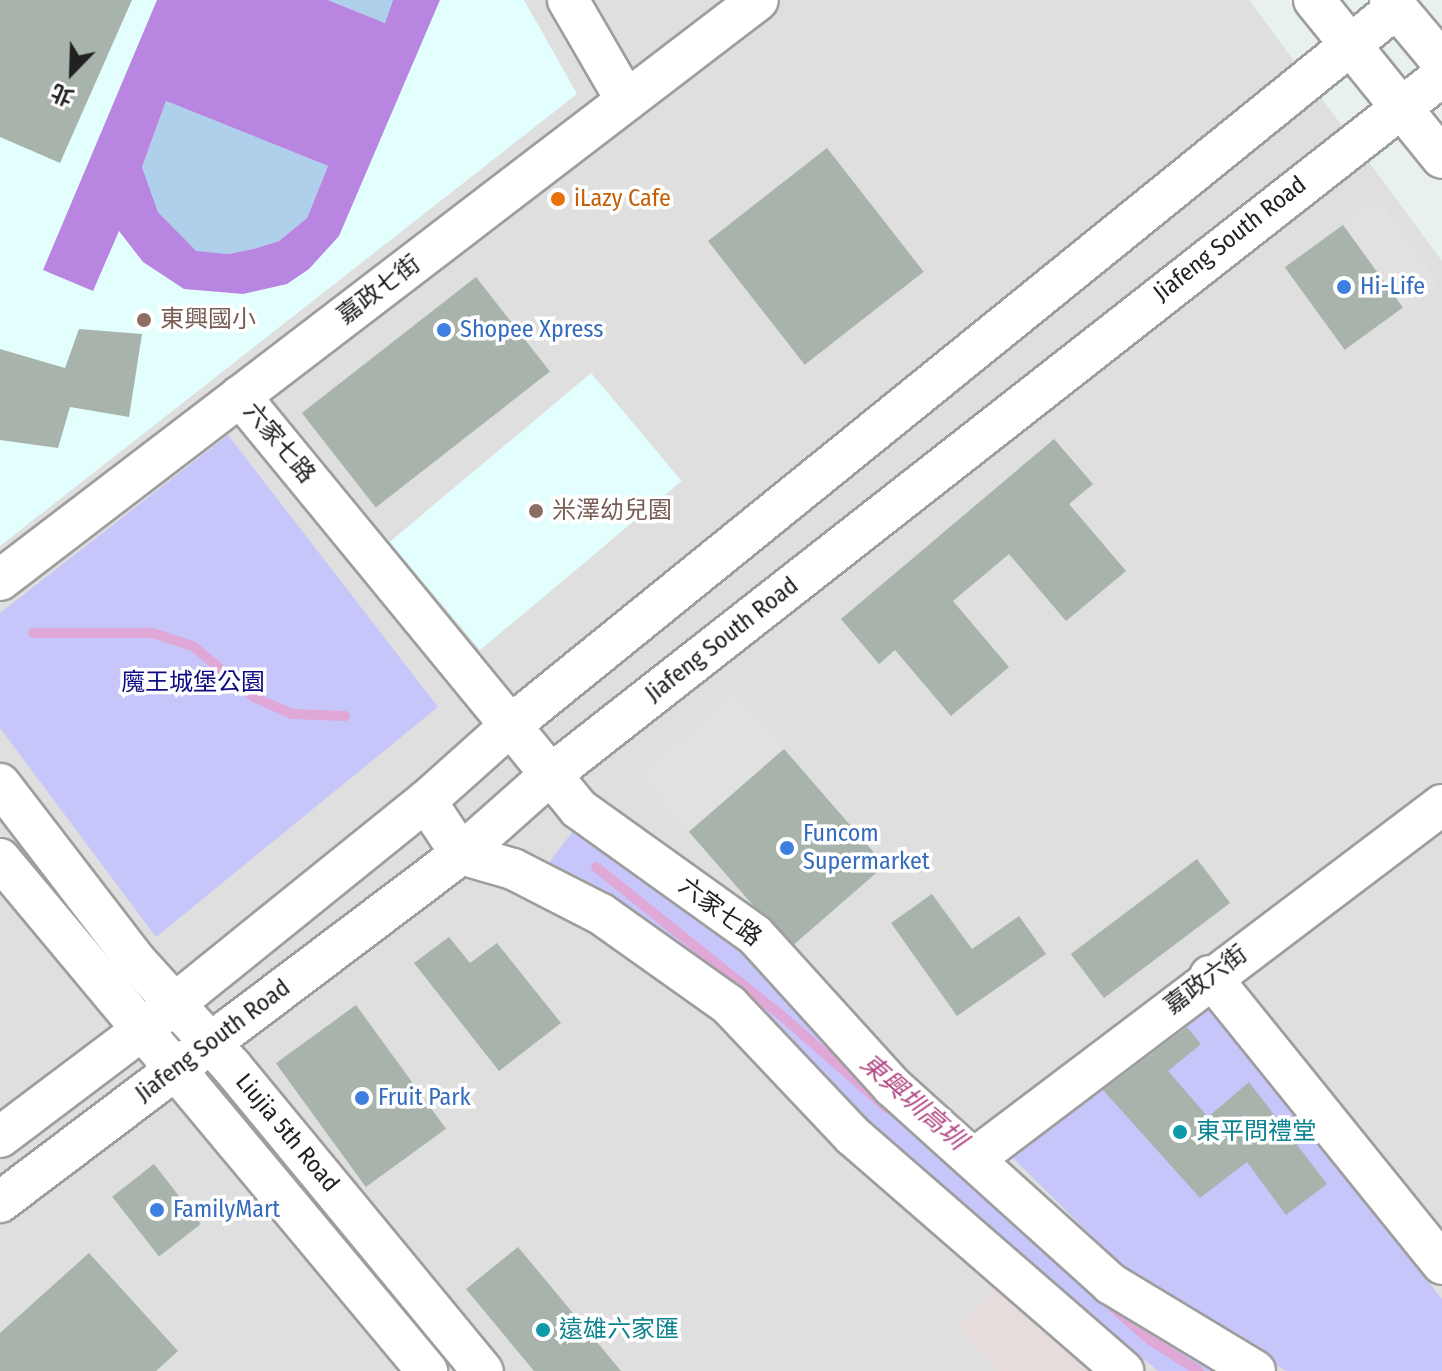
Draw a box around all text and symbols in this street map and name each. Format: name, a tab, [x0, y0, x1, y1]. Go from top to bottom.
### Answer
north arrow	[32, 32, 112, 112]
text: 北	[47, 78, 78, 111]
street label: Jiafeng South Road	[1148, 170, 1312, 308]
place label: iLazy Cafe	[574, 185, 671, 213]
marker: iLazy Cafe	[549, 190, 567, 208]
street label: 嘉政七街	[332, 250, 426, 330]
place label: Hi-Life	[1360, 273, 1425, 301]
marker: Hi-Life	[1335, 278, 1353, 296]
place label: 東興國小	[160, 306, 256, 334]
marker: 東興國小	[135, 311, 153, 329]
place label: Shopee Xpress	[460, 316, 604, 344]
marker: Shopee Xpress	[435, 321, 453, 339]
street label: 六家七路	[237, 397, 321, 489]
place label: 米澤幼兒園	[552, 497, 672, 525]
marker: 米澤幼兒園	[527, 502, 545, 520]
street label: Jiafeng South Road	[640, 571, 804, 709]
park label: 魔王城堡公園	[121, 669, 265, 697]
place label: Funcom Supermarket	[803, 820, 930, 876]
marker: Funcom Supermarket	[778, 839, 796, 857]
street label: 六家七路	[673, 872, 767, 952]
street label: 嘉政六街	[1159, 940, 1253, 1020]
street label: Jiafeng South Road	[130, 974, 296, 1108]
water label: 東興圳高圳	[854, 1048, 972, 1156]
street label: Liujia 5th Road	[229, 1068, 345, 1198]
place label: Fruit Park	[378, 1084, 471, 1112]
marker: Fruit Park	[353, 1089, 371, 1107]
place label: 東平問禮堂	[1196, 1118, 1316, 1146]
marker: 東平問禮堂	[1171, 1123, 1189, 1141]
place label: FamilyMart	[173, 1196, 280, 1224]
marker: FamilyMart	[148, 1201, 166, 1219]
place label: 遠雄六家匯	[559, 1316, 679, 1344]
marker: 遠雄六家匯	[534, 1321, 552, 1339]

